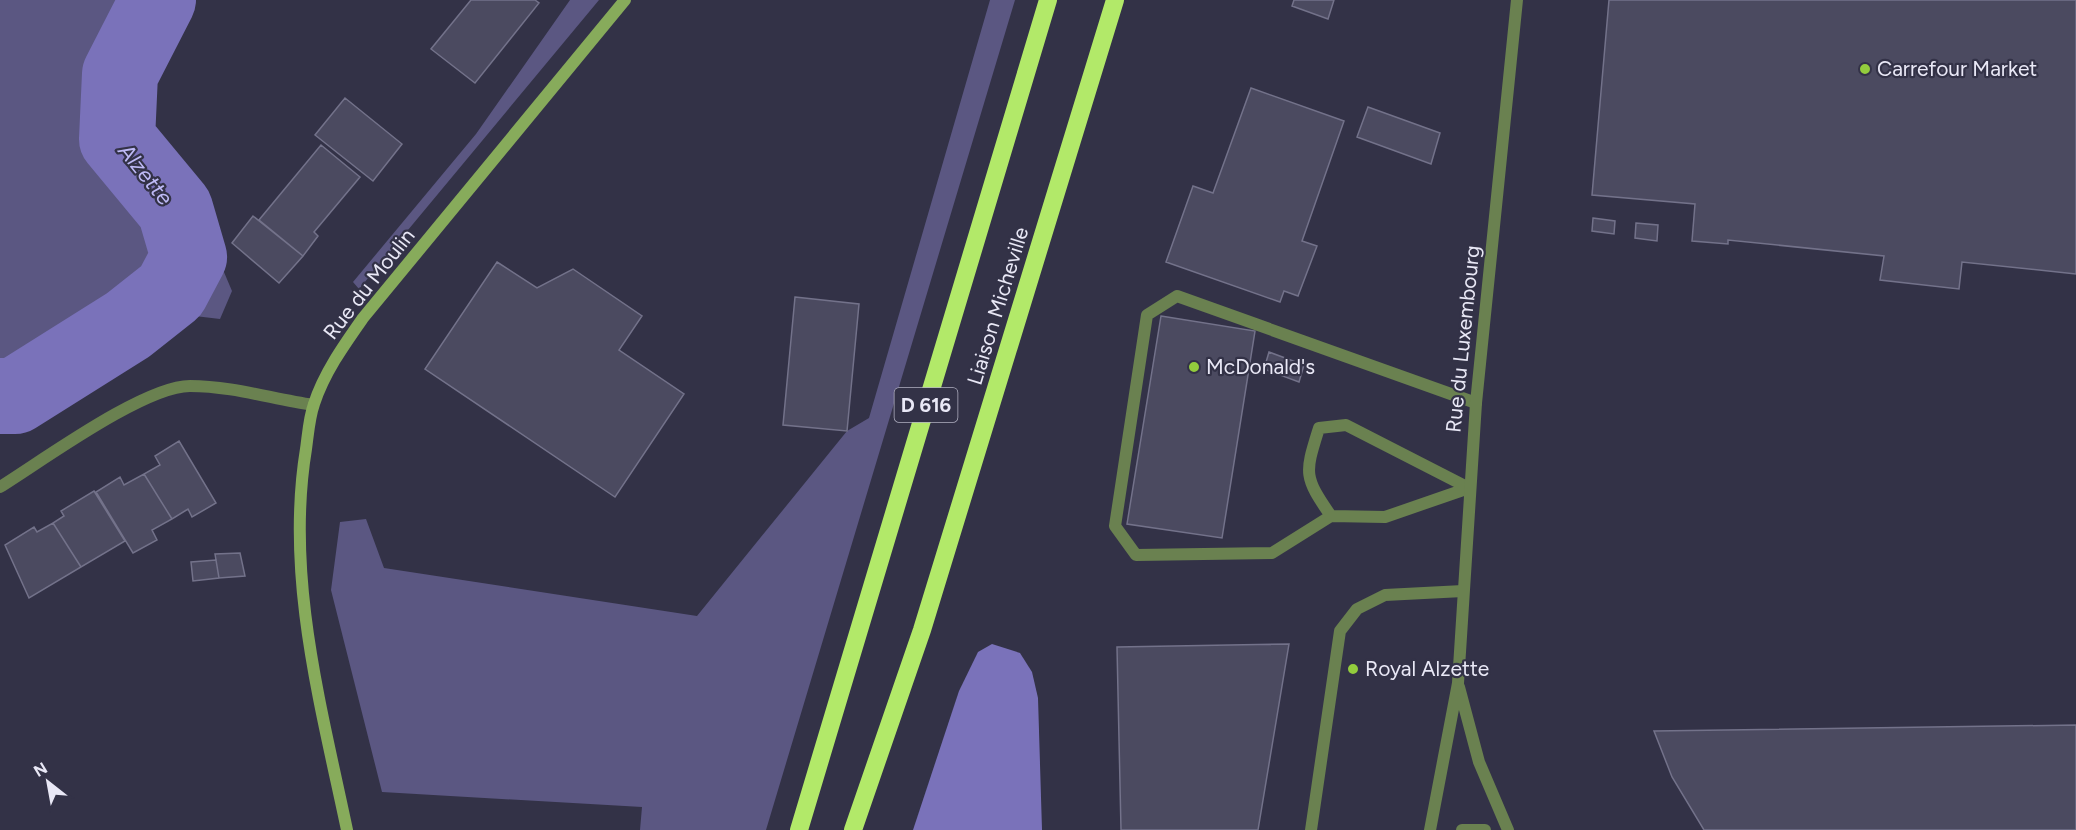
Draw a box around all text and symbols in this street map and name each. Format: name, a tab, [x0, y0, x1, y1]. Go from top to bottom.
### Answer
place label: Carrefour Market	[1877, 56, 2037, 81]
marker: Carrefour Market	[1858, 62, 1872, 76]
water label: Alzette	[112, 137, 179, 211]
street label: Rue du Moulin	[318, 223, 420, 344]
street label: Liaison Micheville	[962, 224, 1033, 388]
street label: Rue du Luxembourg	[1440, 244, 1485, 434]
place label: McDonald's	[1206, 354, 1315, 379]
marker: McDonald's	[1187, 360, 1201, 374]
road number: D 616	[894, 388, 958, 422]
place label: Royal Alzette	[1365, 656, 1489, 681]
marker: Royal Alzette	[1346, 662, 1360, 676]
north arrow	[18, 752, 78, 812]
text: N	[30, 758, 51, 781]

